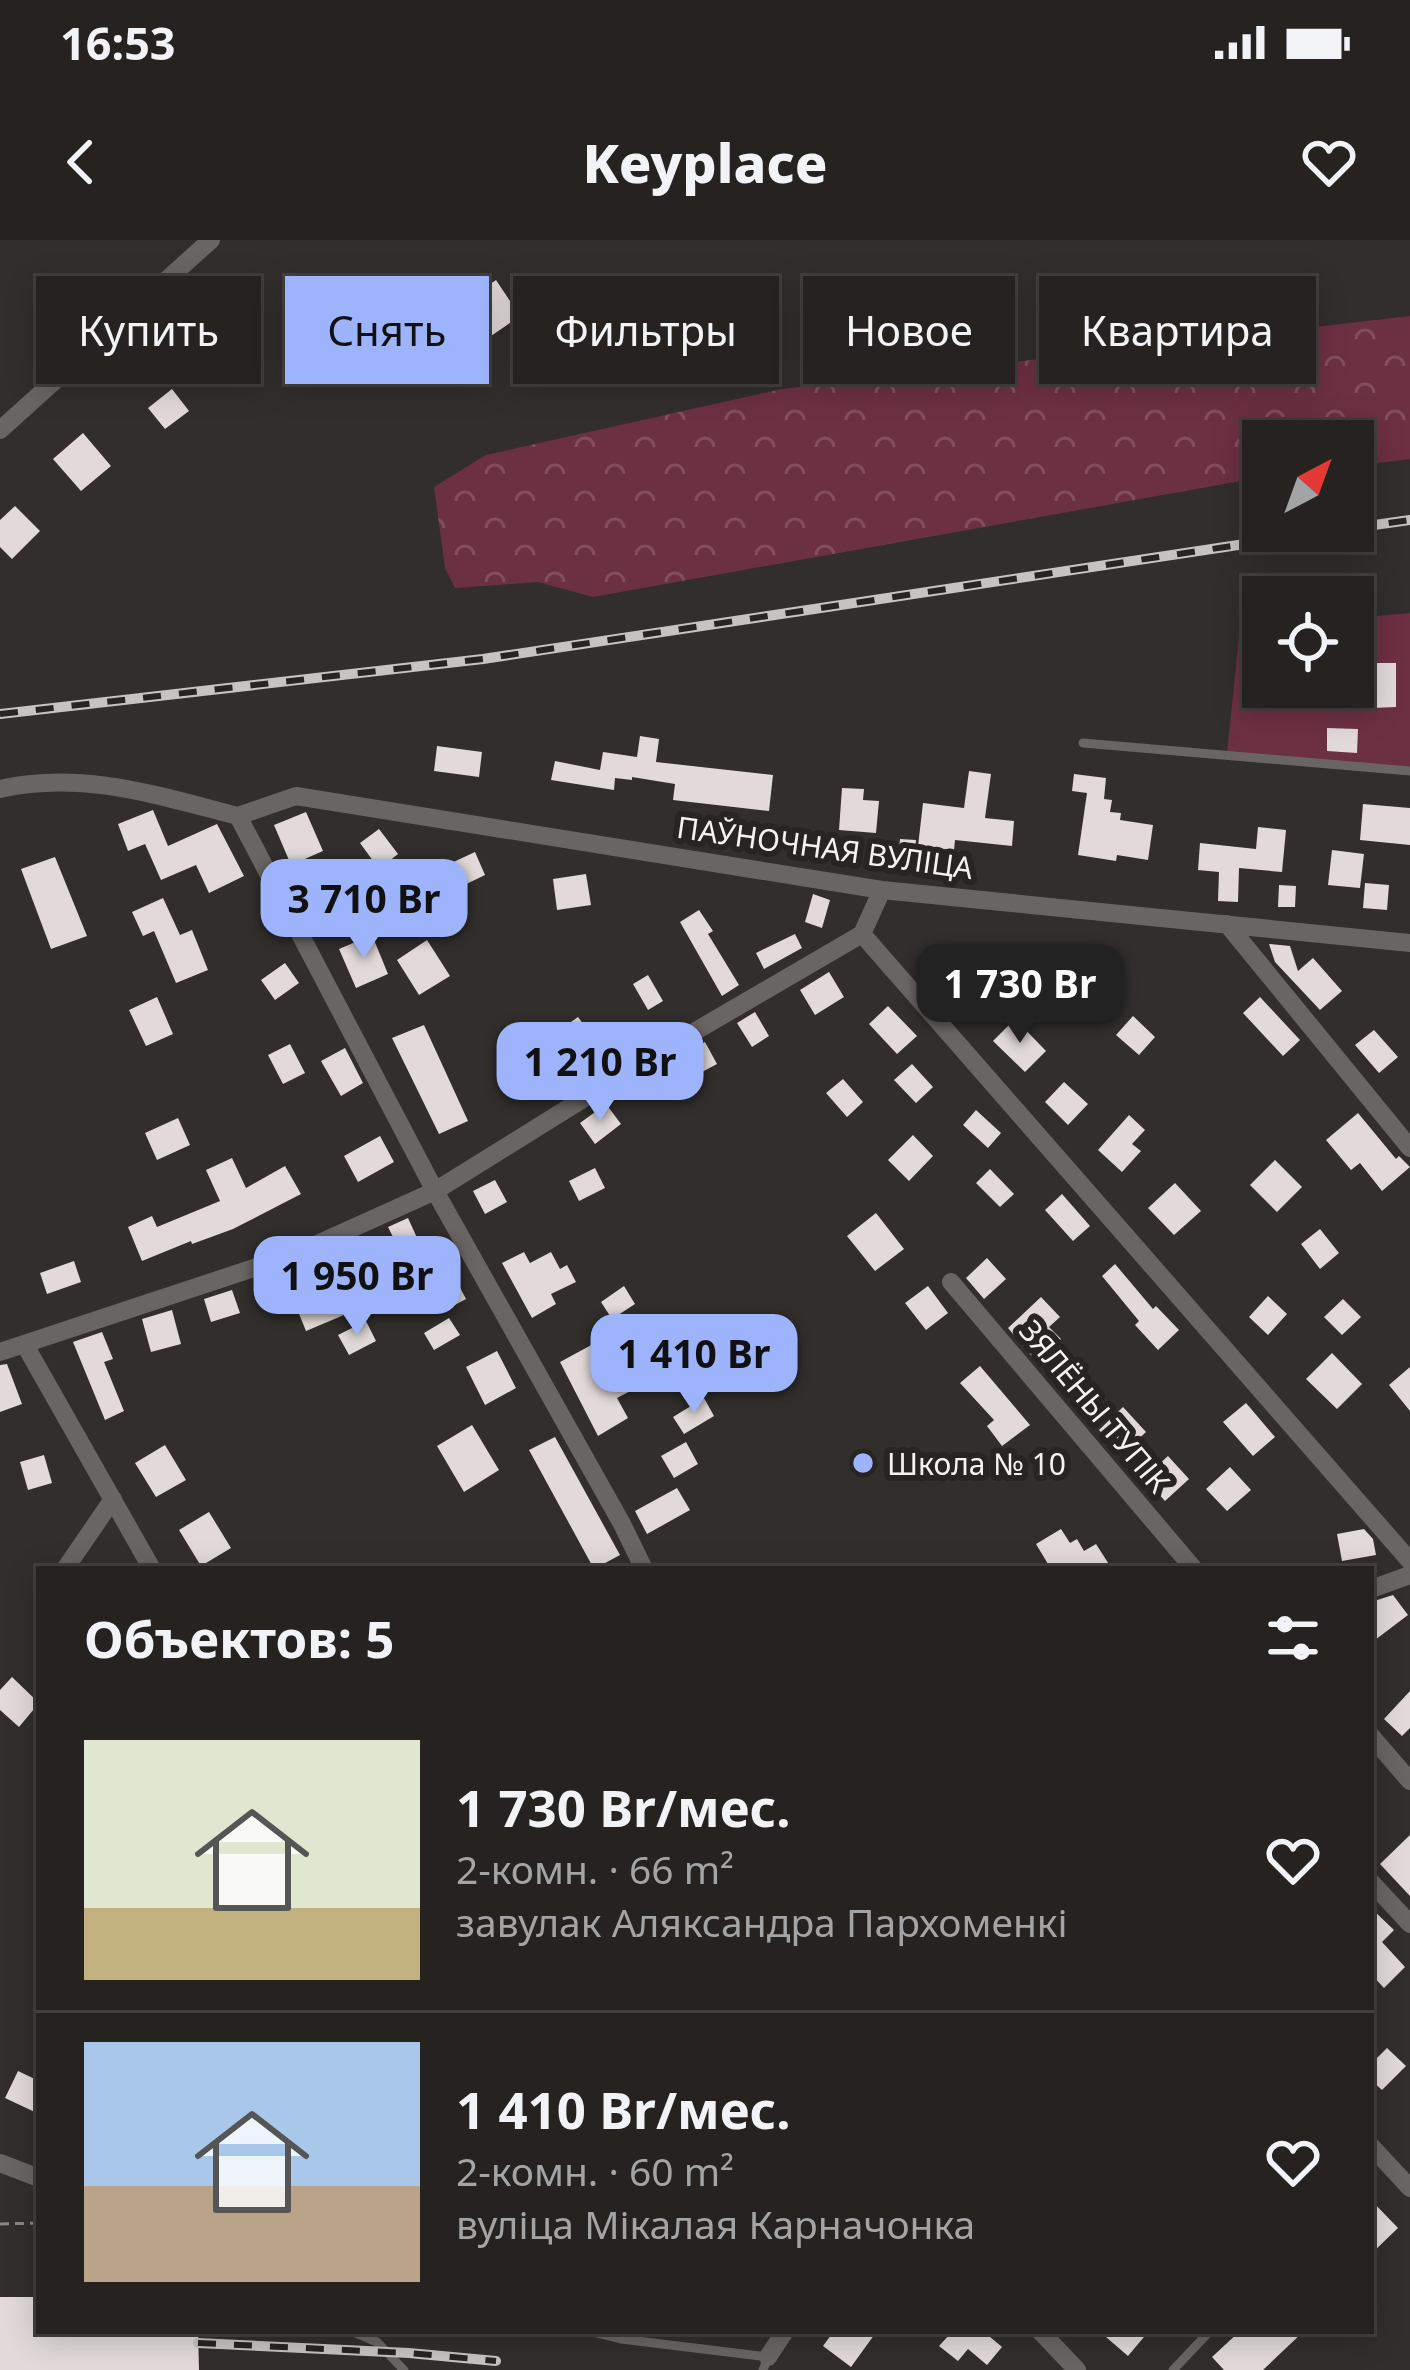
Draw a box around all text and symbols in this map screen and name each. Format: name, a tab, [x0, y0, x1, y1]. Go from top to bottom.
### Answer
text: 16:53	[60, 12, 176, 73]
text: Keyplace	[582, 125, 828, 199]
icon: back	[48, 129, 114, 195]
icon: heart	[1296, 129, 1362, 195]
chip: Купить	[36, 276, 261, 384]
chip: Снять	[285, 276, 489, 384]
chip: Фильтры	[513, 276, 779, 384]
chip: Новое	[803, 276, 1015, 384]
chip: Квартира	[1039, 276, 1316, 384]
north arrow	[1242, 420, 1374, 552]
map controls	[1242, 420, 1374, 708]
button: locate	[1242, 576, 1374, 708]
street label: ПАЎНОЧНАЯ ВУЛІЦА	[674, 806, 976, 888]
pin: 3 710 Br	[240, 859, 488, 961]
text: 3 710 Br	[288, 871, 440, 924]
pin: 1 730 Br	[896, 944, 1144, 1046]
text: 1 730 Br	[944, 956, 1096, 1009]
pin: 1 210 Br	[476, 1022, 724, 1124]
text: 1 210 Br	[524, 1034, 676, 1087]
pin: 1 950 Br	[233, 1236, 481, 1338]
text: 1 950 Br	[281, 1248, 433, 1301]
street label: ЗЯЛЁНЫ ТУПІК	[1010, 1311, 1180, 1501]
pin: 1 410 Br	[570, 1314, 818, 1416]
text: 1 410 Br	[618, 1326, 770, 1379]
place label: Школа № 10	[887, 1443, 1066, 1484]
marker: Школа № 10	[850, 1450, 876, 1476]
text: Объектов: 5	[84, 1603, 394, 1673]
icon: filters	[1260, 1605, 1326, 1671]
text: 1 730 Br/мес.	[456, 1772, 791, 1842]
icon: home	[180, 1788, 324, 1932]
icon: heart	[1260, 1827, 1326, 1893]
text: 2-комн. · 66 m²	[456, 1842, 734, 1895]
text: завулак Аляксандра Пархоменкі	[456, 1895, 1068, 1948]
text: 1 410 Br/мес.	[456, 2074, 791, 2144]
icon: home	[180, 2090, 324, 2234]
icon: heart	[1260, 2129, 1326, 2195]
text: 2-комн. · 60 m²	[456, 2144, 734, 2197]
text: вуліца Мікалая Карначонка	[456, 2197, 975, 2250]

